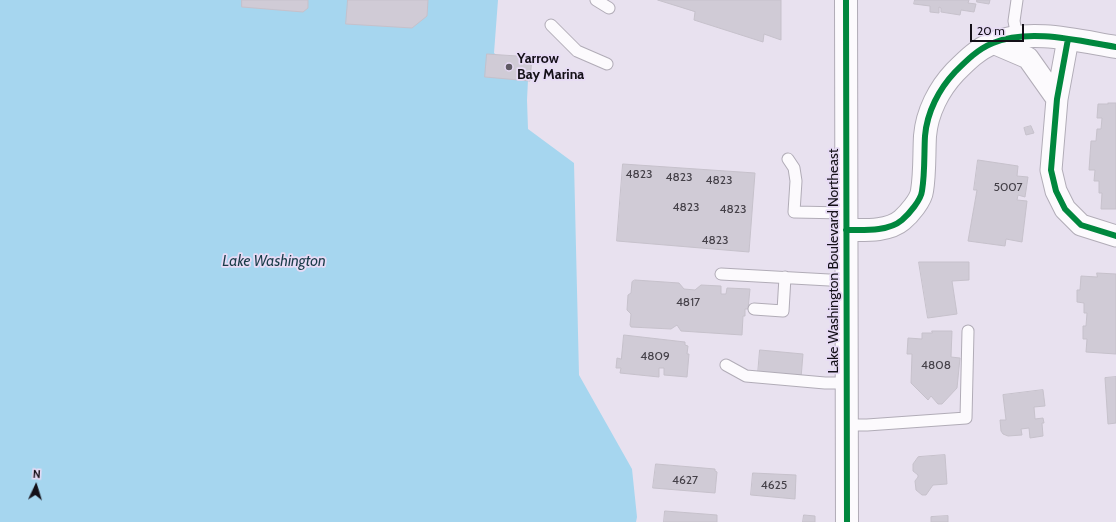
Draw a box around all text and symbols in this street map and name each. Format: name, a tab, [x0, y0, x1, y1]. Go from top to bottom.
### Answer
scale bar	[972, 16, 1026, 42]
text: 20 m	[977, 23, 1005, 38]
place label: Yarrow Bay Marina	[517, 51, 584, 84]
marker: Yarrow Bay Marina	[504, 62, 514, 72]
street label: Lake Washington Boulevard Northeast	[826, 149, 842, 373]
house number: 4823	[626, 167, 652, 181]
house number: 4823	[666, 170, 692, 184]
house number: 4823	[706, 173, 732, 187]
house number: 5007	[993, 180, 1023, 194]
house number: 4823	[673, 200, 699, 214]
house number: 4823	[720, 202, 746, 216]
house number: 4823	[702, 233, 728, 247]
water label: Lake Washington	[222, 253, 326, 271]
house number: 4817	[676, 295, 700, 309]
house number: 4809	[640, 349, 670, 363]
house number: 4808	[921, 358, 951, 372]
north arrow	[16, 466, 56, 506]
text: N	[32, 467, 41, 481]
house number: 4627	[672, 473, 698, 487]
house number: 4625	[761, 478, 787, 492]

